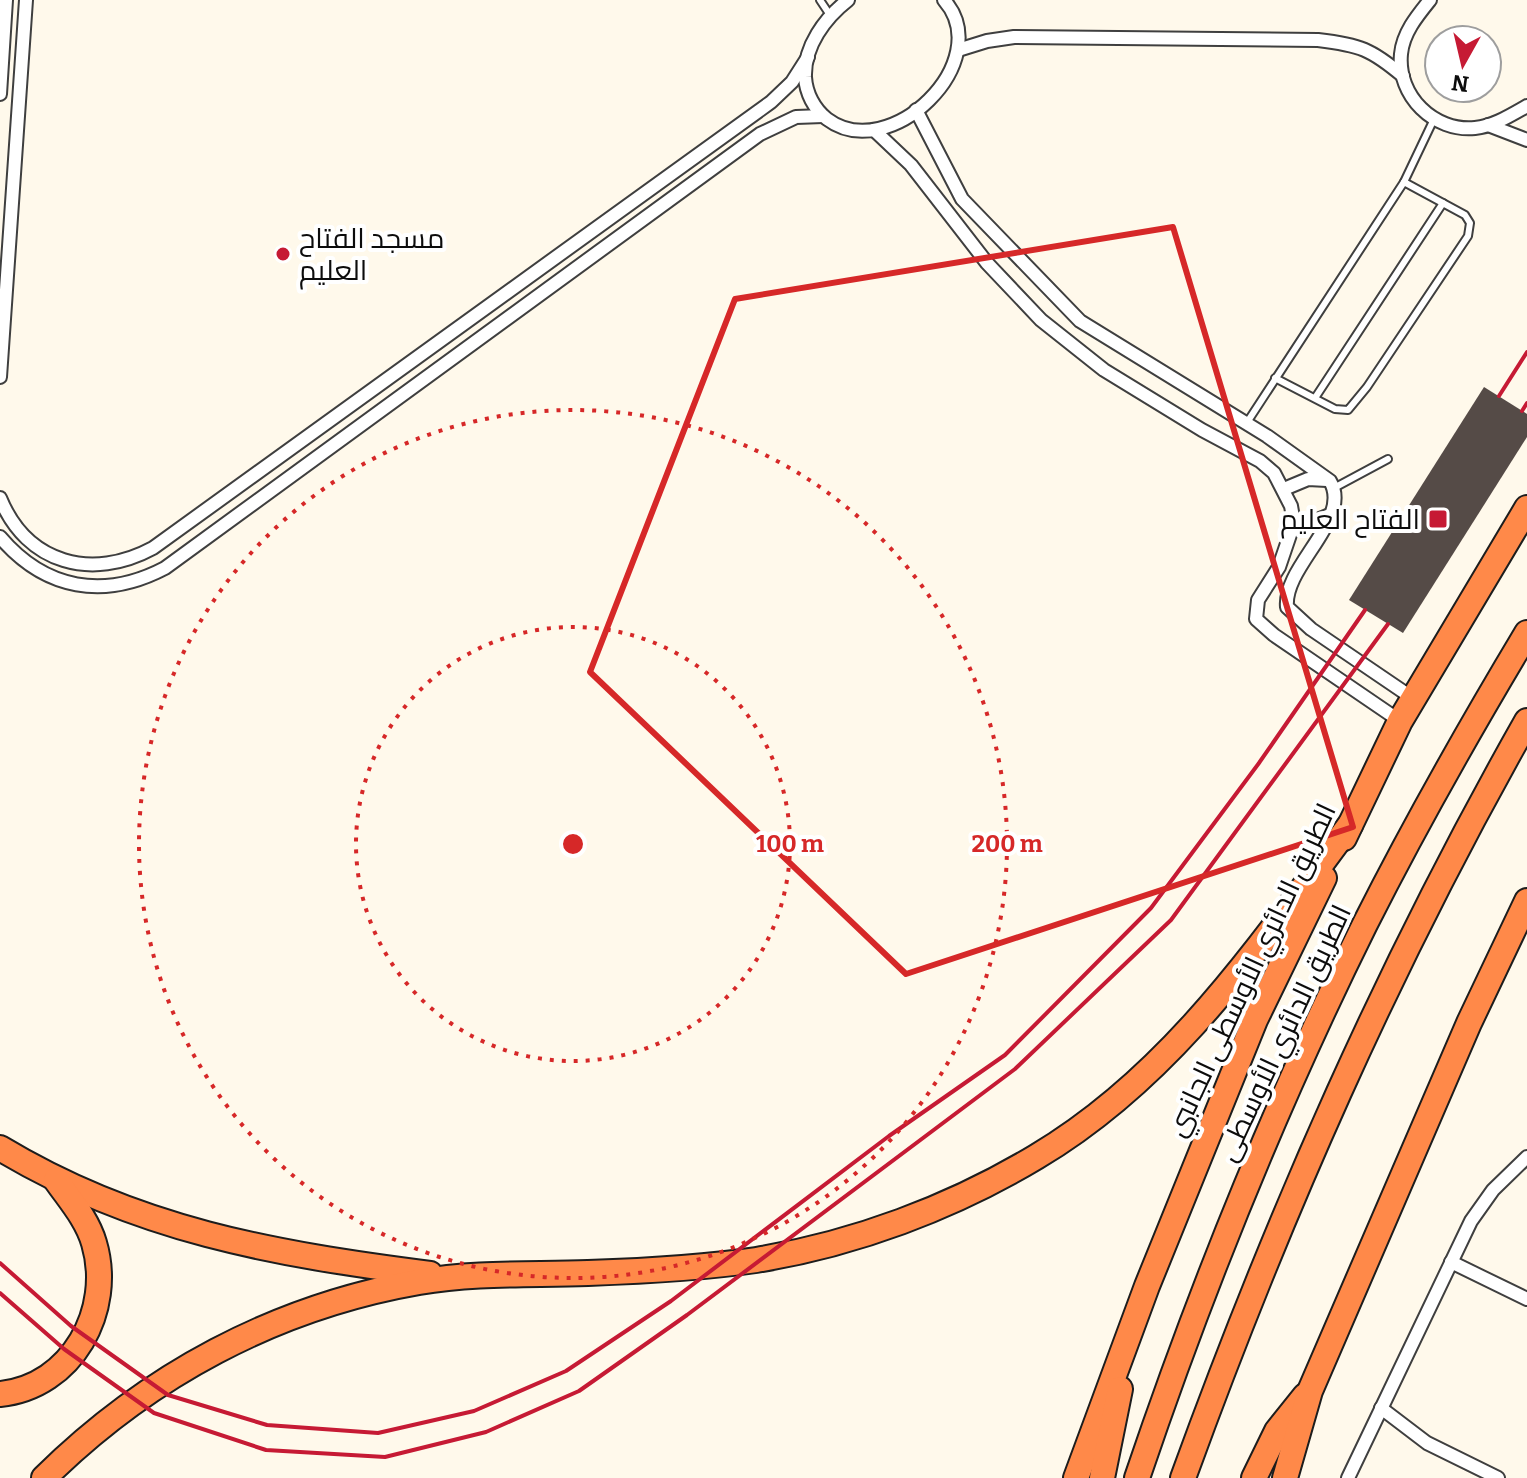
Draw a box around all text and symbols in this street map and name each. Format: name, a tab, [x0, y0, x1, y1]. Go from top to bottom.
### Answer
north arrow	[1423, 24, 1503, 104]
text: N	[1450, 69, 1471, 98]
place label: مسجد الفتاح العليم	[299, 222, 444, 290]
marker: مسجد الفتاح العليم	[274, 245, 292, 263]
place label: الفتاح العليم	[1280, 503, 1420, 539]
marker: الفتاح العليم	[1427, 508, 1449, 530]
street label: الطريق الدائري الأوسطى الجانبي	[1159, 798, 1343, 1142]
centre of rings	[559, 830, 587, 858]
text: 100 m	[756, 830, 824, 858]
text: 200 m	[971, 830, 1043, 858]
street label: الطريق الدائري الأوسطى	[1210, 899, 1358, 1167]

